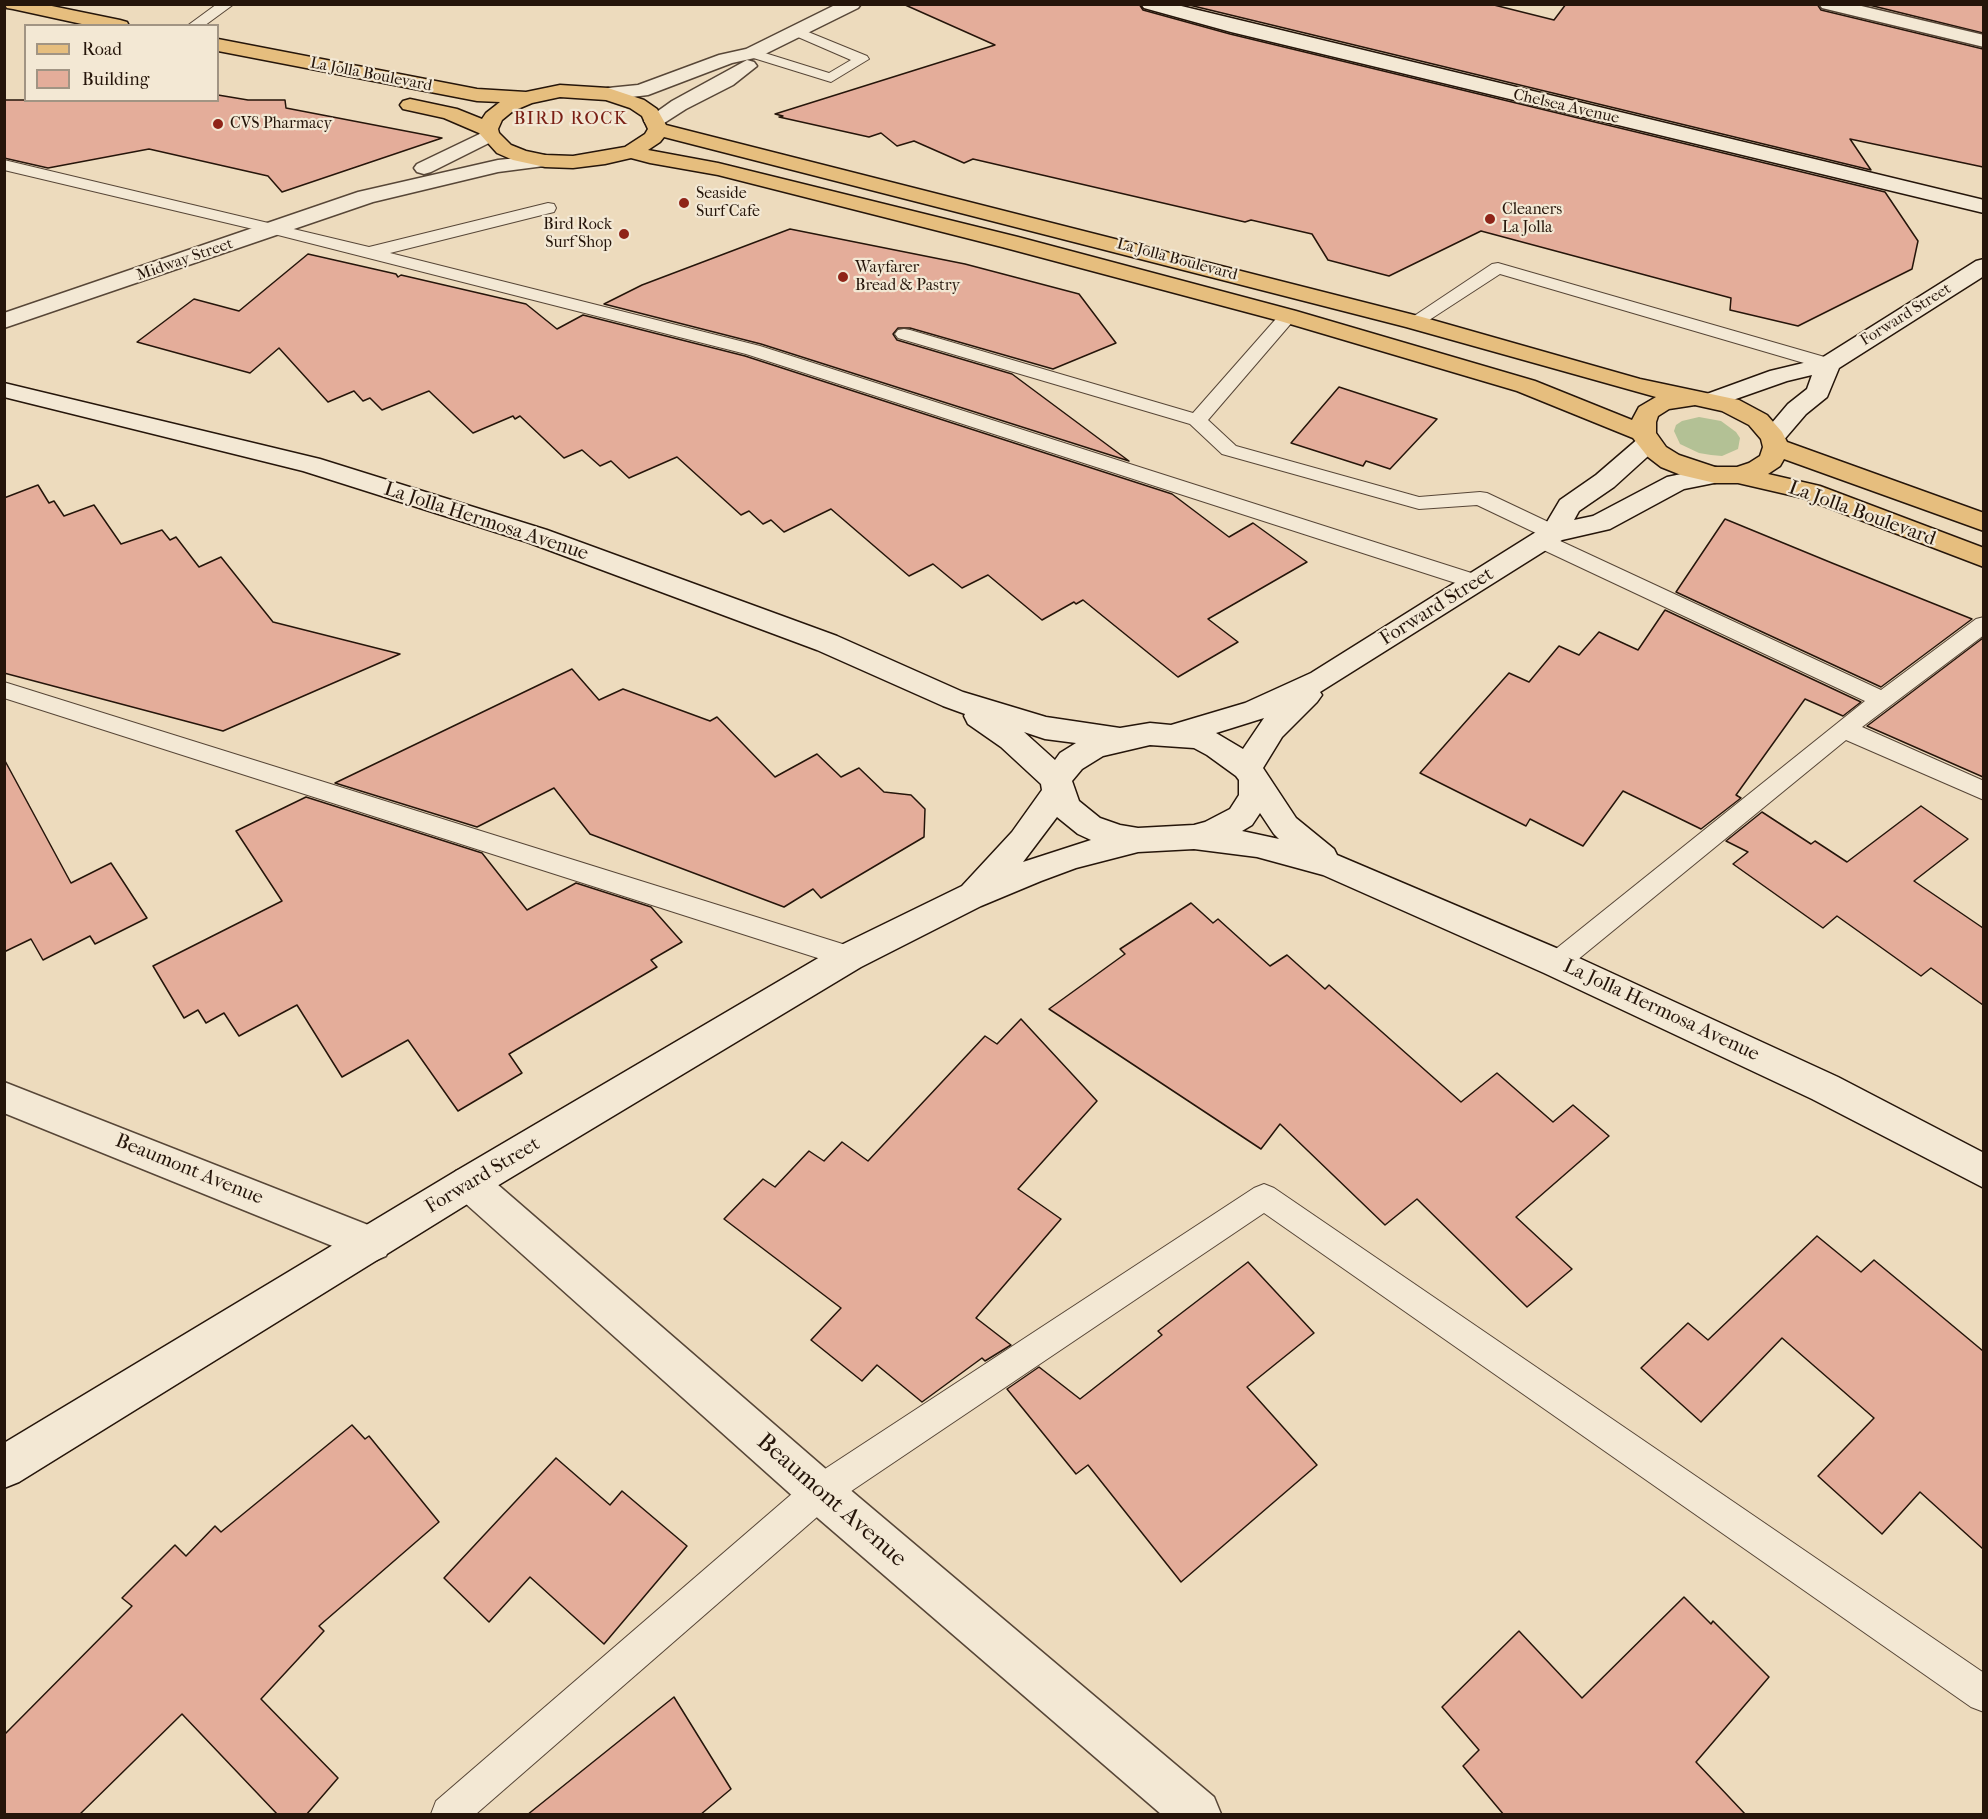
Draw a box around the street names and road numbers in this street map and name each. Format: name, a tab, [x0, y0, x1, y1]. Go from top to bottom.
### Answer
street label: La Jolla Boulevard	[308, 54, 434, 96]
street label: Chelsea Avenue	[1511, 85, 1621, 129]
street label: Midway Street	[134, 234, 236, 286]
street label: La Jolla Boulevard	[1115, 235, 1239, 285]
street label: Forward Street	[1857, 279, 1955, 351]
street label: La Jolla Boulevard	[1785, 476, 1939, 552]
street label: La Jolla Hermosa Avenue	[381, 478, 591, 566]
street label: Forward Street	[1376, 563, 1498, 651]
street label: La Jolla Hermosa Avenue	[1559, 955, 1763, 1067]
street label: Beaumont Avenue	[112, 1129, 266, 1211]
street label: Forward Street	[421, 1132, 545, 1220]
street label: Beaumont Avenue	[750, 1428, 912, 1574]

